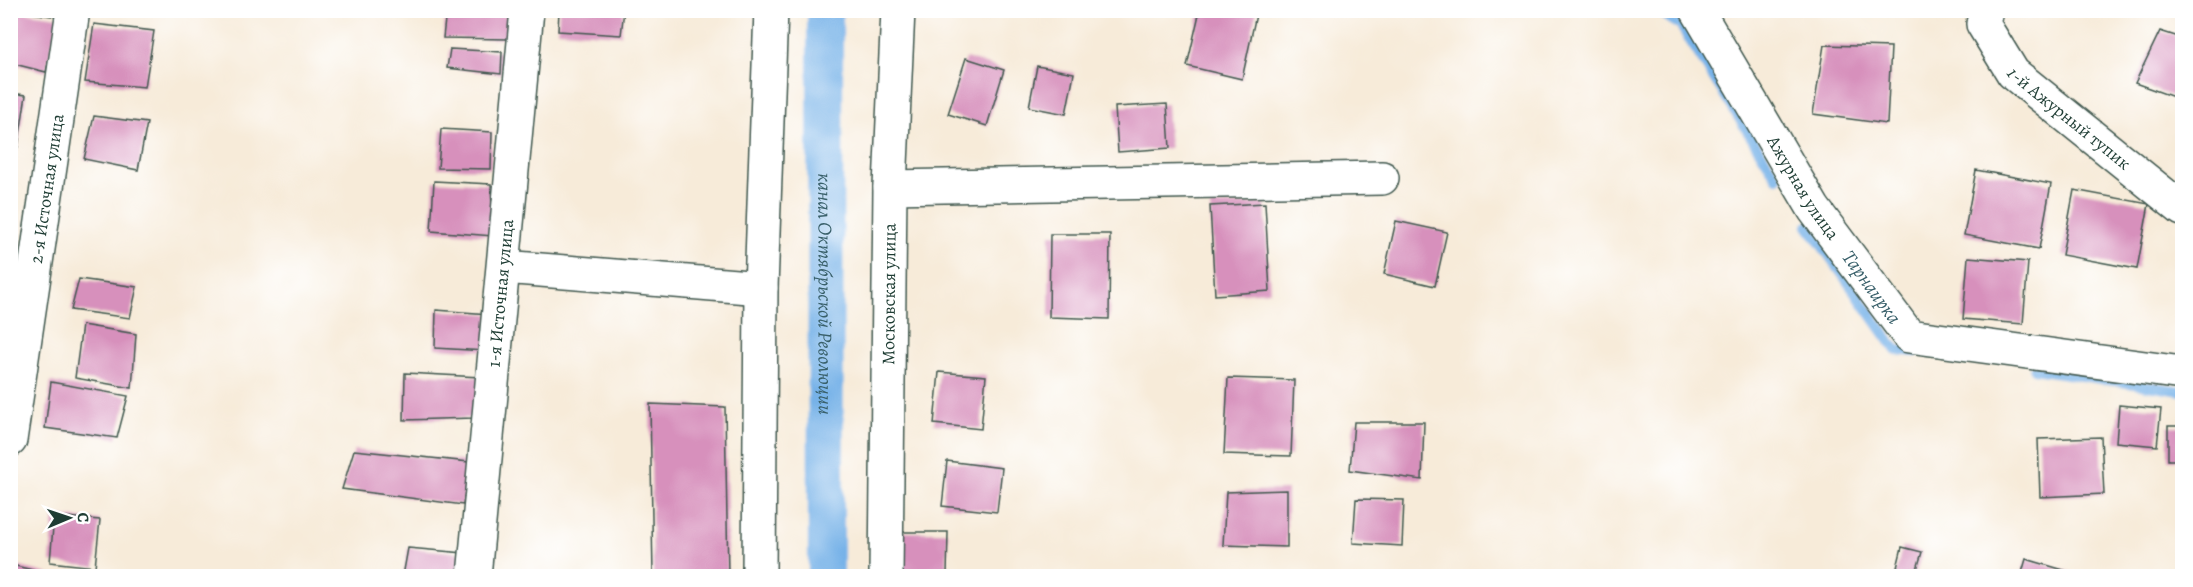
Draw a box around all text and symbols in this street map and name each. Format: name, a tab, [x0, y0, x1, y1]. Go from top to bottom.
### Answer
street label: 1-й Ажурный тупик	[2001, 64, 2136, 175]
street label: 2-я Источная улица	[24, 111, 70, 265]
street label: Ажурная улица	[1761, 130, 1845, 245]
water label: канал Октябрьской Революции	[811, 173, 839, 415]
street label: 1-я Источная улица	[482, 217, 519, 368]
street label: Московская улица	[876, 222, 902, 365]
water label: Тарнаирка	[1836, 245, 1908, 330]
north arrow	[39, 488, 99, 548]
text: С	[72, 512, 94, 523]

